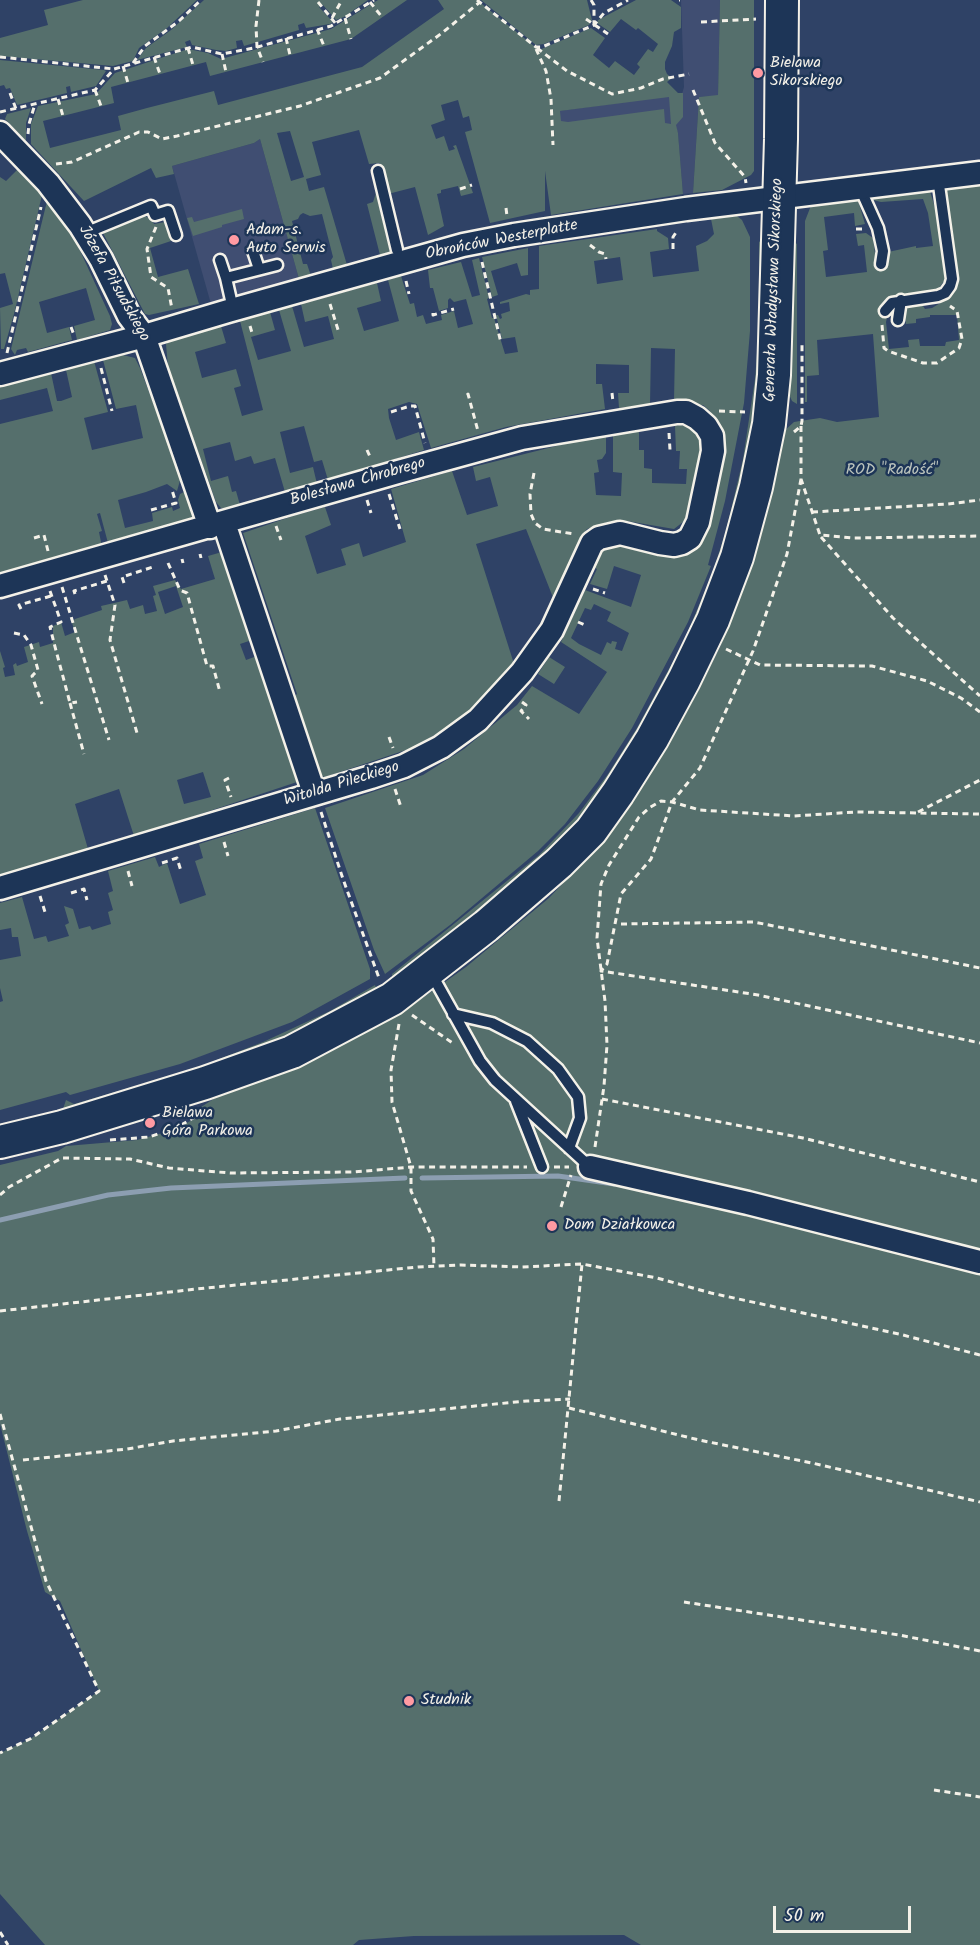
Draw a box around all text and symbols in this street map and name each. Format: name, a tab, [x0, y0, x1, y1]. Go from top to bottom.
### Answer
place label: Bielawa Sikorskiego	[770, 54, 843, 92]
marker: Bielawa Sikorskiego	[751, 66, 765, 80]
street label: Generała Władysława Sikorskiego	[761, 178, 789, 402]
street label: Obrońców Westerplatte	[424, 217, 580, 265]
place label: Adam-s. Auto Serwis	[246, 221, 326, 259]
street label: Józefa Piłsudskiego	[73, 223, 153, 345]
marker: Adam-s. Auto Serwis	[227, 233, 241, 247]
street label: Bolesława Chrobrego	[288, 455, 428, 511]
park label: ROD "Radość"	[846, 461, 938, 481]
street label: Witolda Pileckiego	[282, 758, 402, 812]
place label: Bielawa Góra Parkowa	[162, 1104, 253, 1142]
marker: Bielawa Góra Parkowa	[143, 1116, 157, 1130]
place label: Dom Działkowca	[564, 1216, 675, 1236]
marker: Dom Działkowca	[545, 1219, 559, 1233]
place label: Studnik	[421, 1691, 471, 1711]
marker: Studnik	[402, 1694, 416, 1708]
scale bar	[776, 1894, 914, 1932]
text: 50 m	[784, 1902, 824, 1931]

